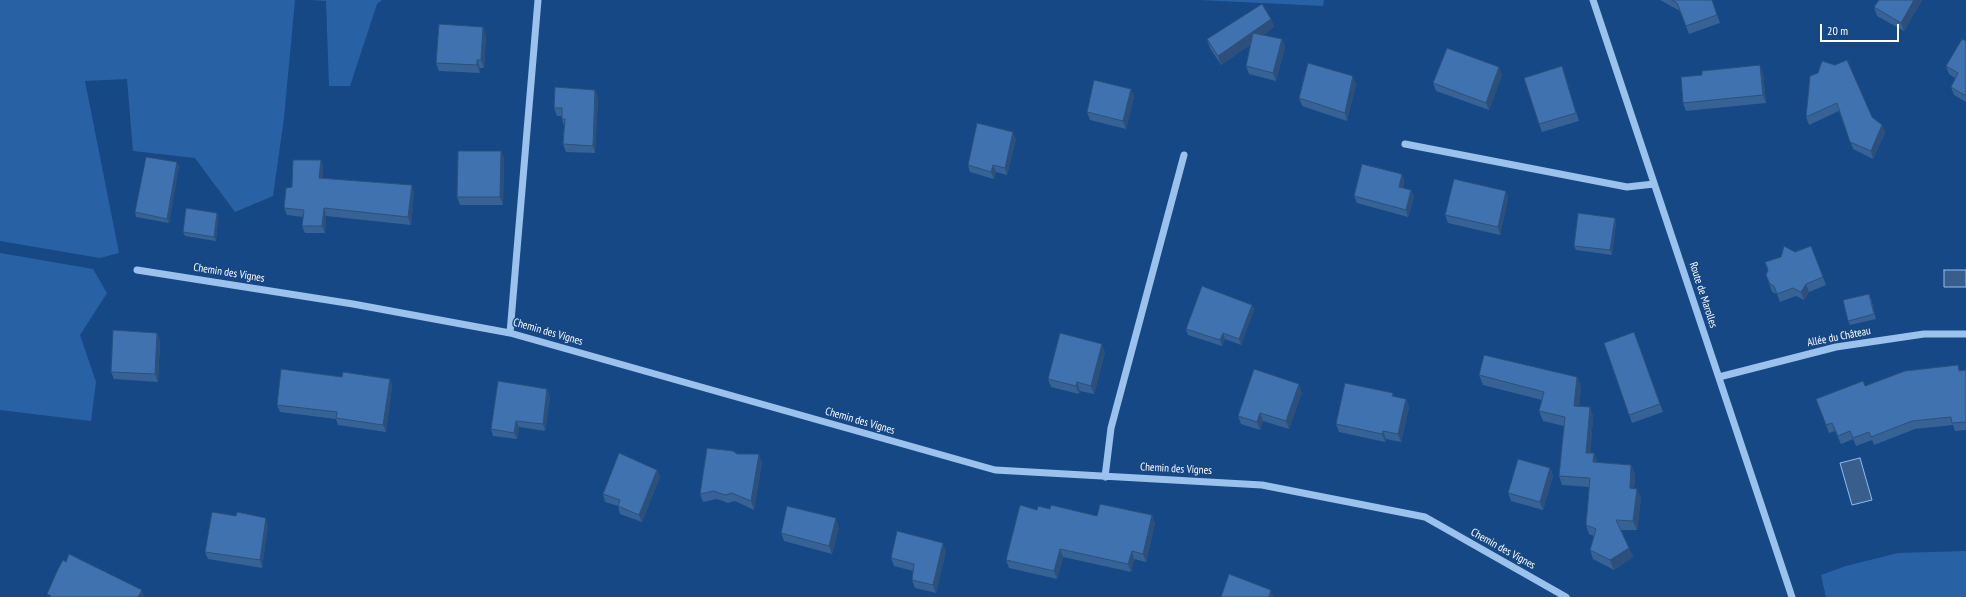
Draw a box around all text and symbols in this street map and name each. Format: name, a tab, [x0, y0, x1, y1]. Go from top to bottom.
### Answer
scale bar	[1822, 16, 1901, 42]
text: 20 m	[1827, 23, 1848, 38]
street label: Route de Marolles	[1686, 260, 1720, 330]
street label: Chemin des Vignes	[193, 261, 265, 285]
street label: Chemin des Vignes	[512, 316, 584, 348]
street label: Allée du Château	[1806, 324, 1872, 350]
street label: Chemin des Vignes	[824, 405, 896, 437]
street label: Chemin des Vignes	[1140, 461, 1212, 477]
street label: Chemin des Vignes	[1468, 526, 1538, 572]

